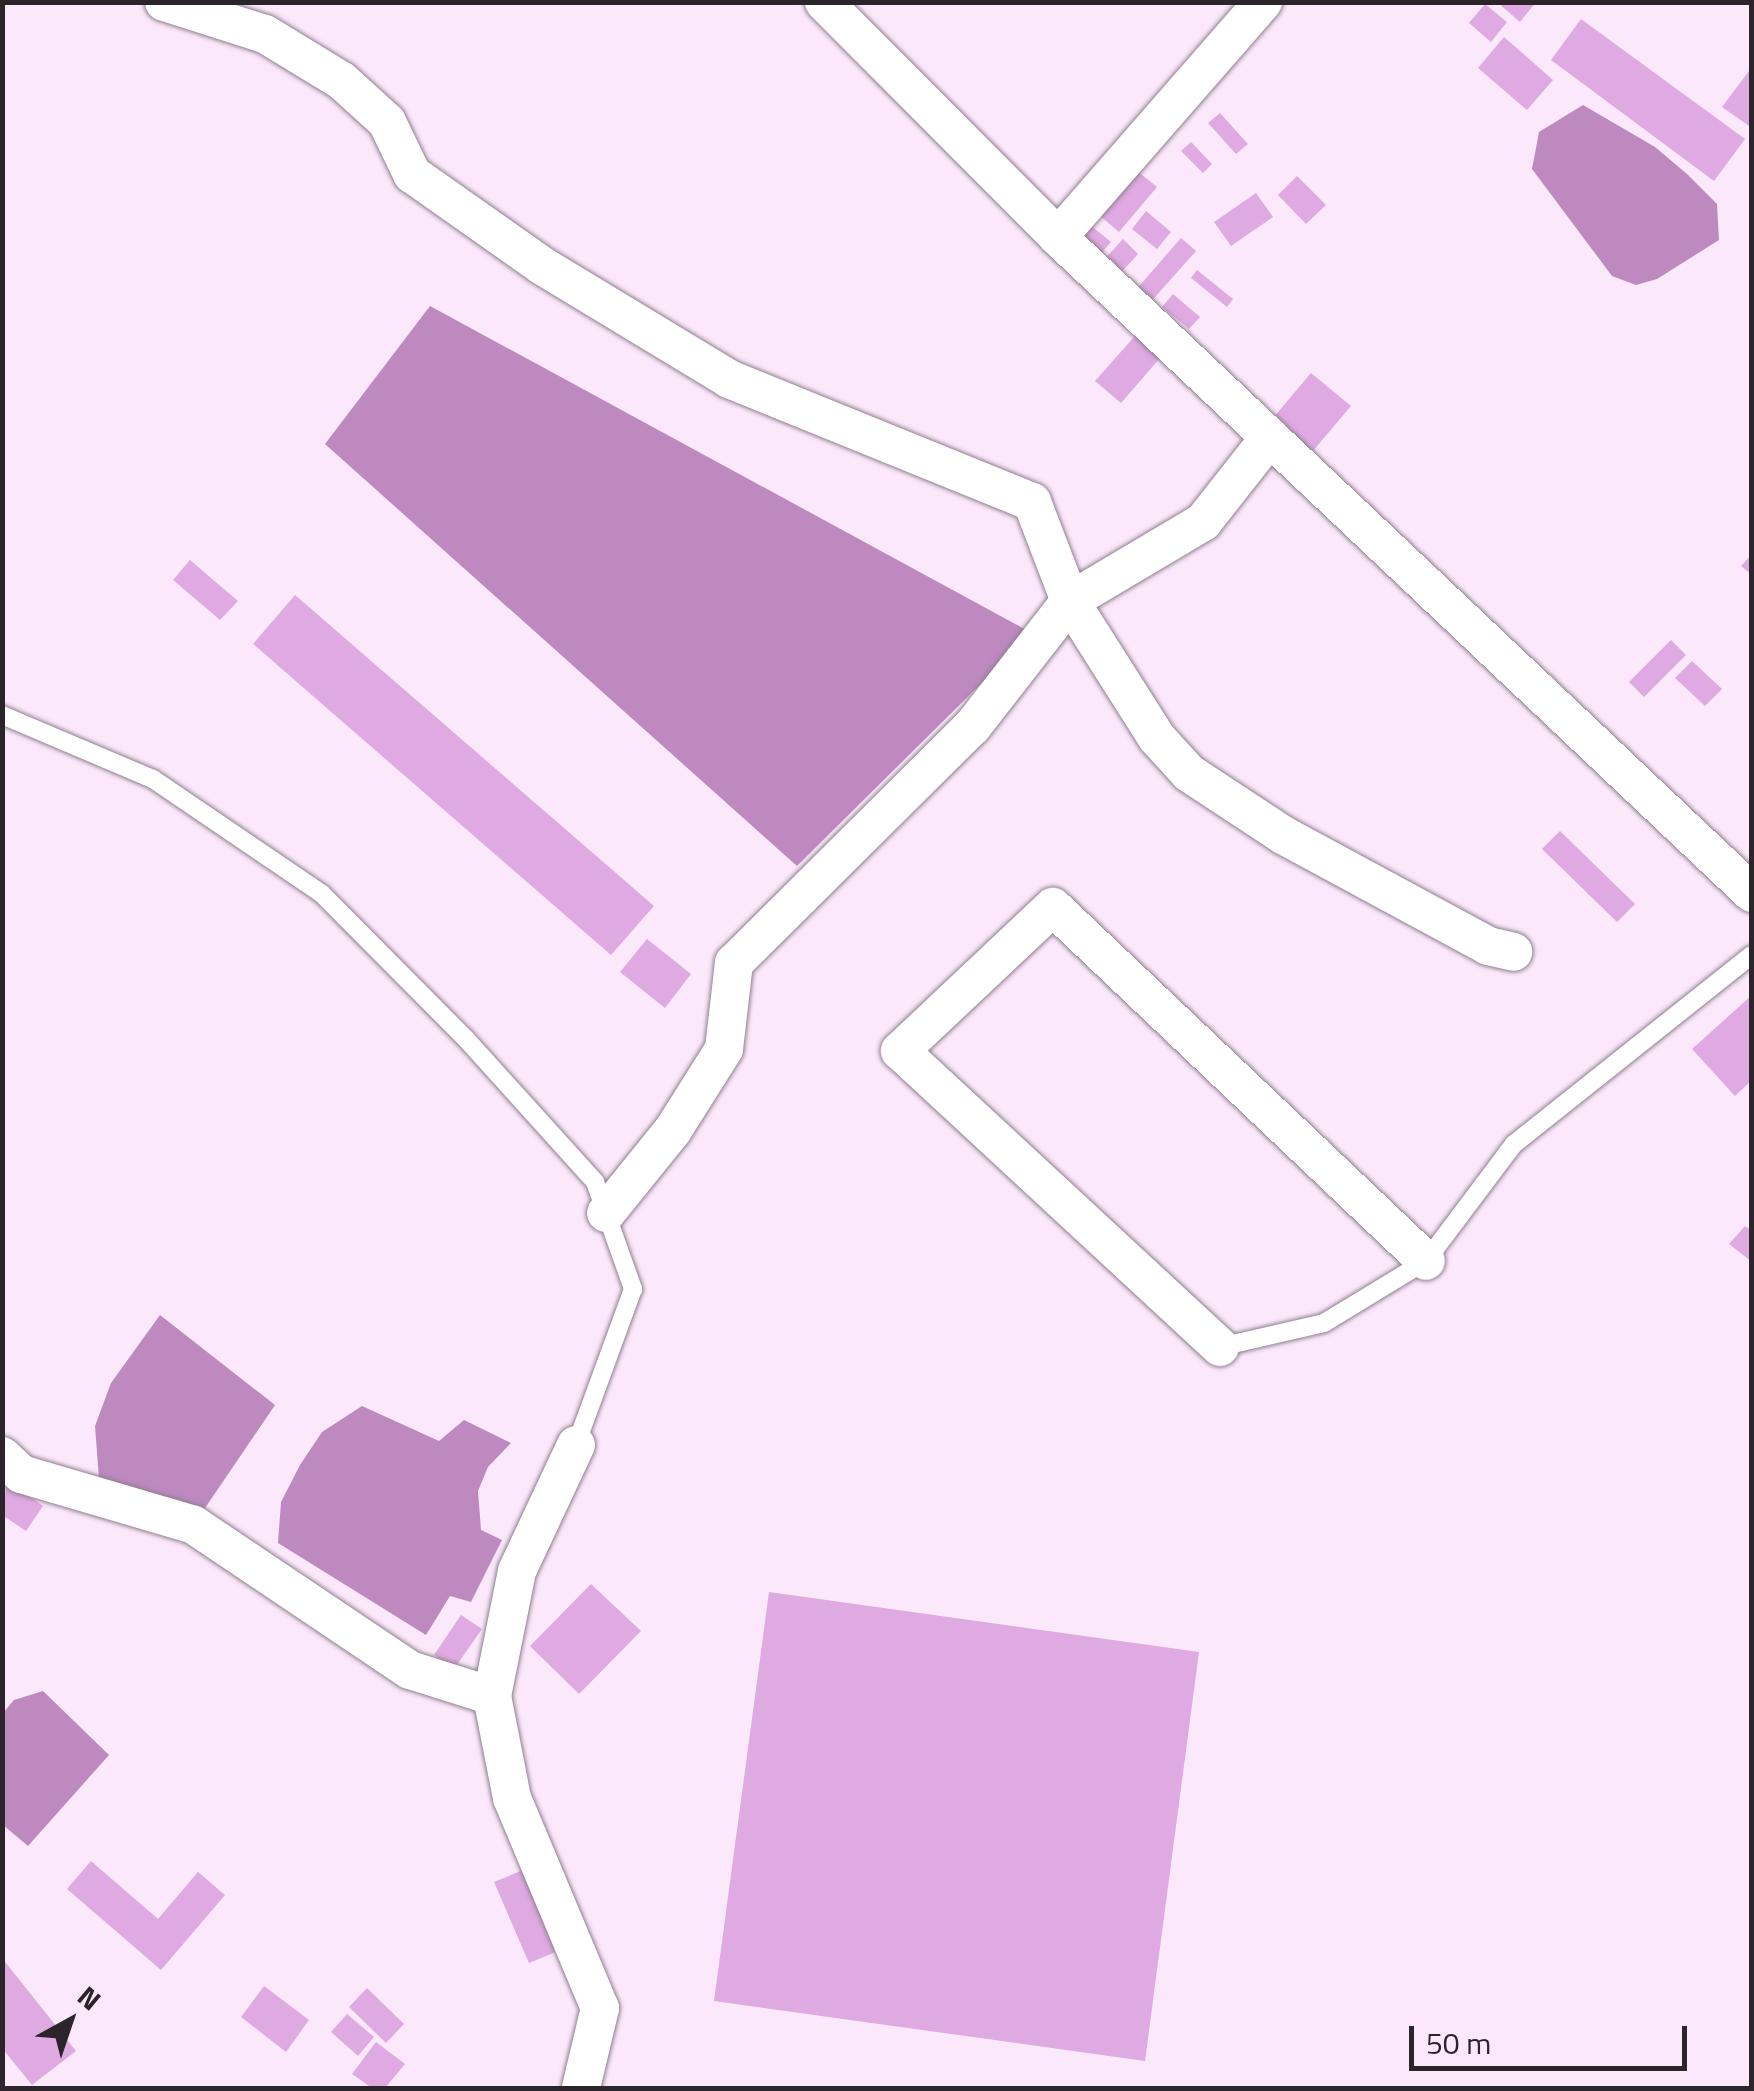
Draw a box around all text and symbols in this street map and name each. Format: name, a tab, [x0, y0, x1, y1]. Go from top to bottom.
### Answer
north arrow	[20, 1971, 120, 2071]
text: N	[68, 1975, 111, 2020]
scale bar	[1414, 2006, 1692, 2068]
text: 50 m	[1426, 2020, 1491, 2066]

